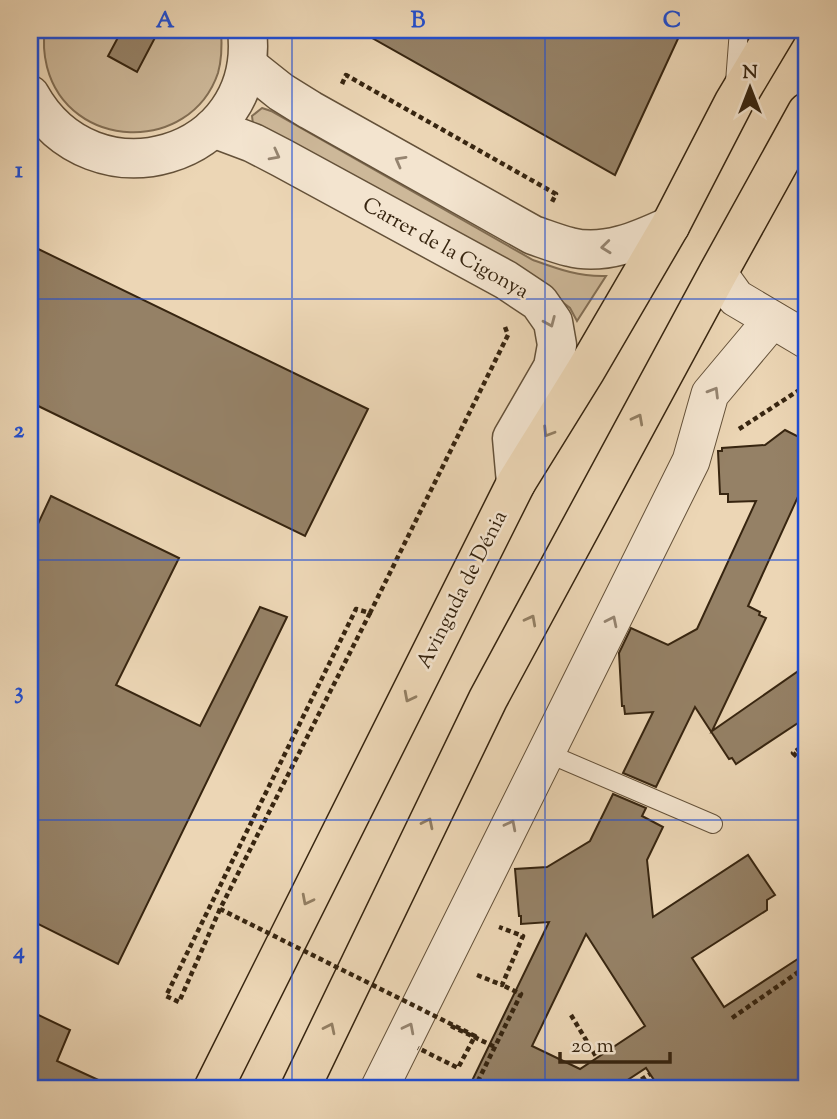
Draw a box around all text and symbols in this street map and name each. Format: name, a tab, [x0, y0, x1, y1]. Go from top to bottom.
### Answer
text: A	[156, 5, 175, 38]
text: B	[411, 5, 426, 38]
text: C	[663, 5, 681, 38]
north arrow	[714, 52, 784, 122]
text: N	[742, 60, 758, 87]
one-way arrow	[268, 147, 281, 160]
text: 1	[15, 155, 23, 188]
one-way arrow	[395, 156, 407, 169]
street label: Carrer de la Cigonya	[356, 191, 534, 307]
one-way arrow	[600, 240, 612, 255]
one-way arrow	[542, 315, 556, 327]
one-way arrow	[706, 386, 719, 399]
one-way arrow	[630, 414, 644, 427]
text: 2	[14, 415, 25, 448]
one-way arrow	[543, 424, 556, 437]
street label: Avinguda de Dénia	[410, 505, 516, 674]
one-way arrow	[522, 615, 536, 627]
one-way arrow	[604, 616, 618, 628]
text: 3	[14, 676, 24, 709]
one-way arrow	[403, 690, 417, 702]
one-way arrow	[420, 818, 434, 830]
one-way arrow	[503, 820, 517, 832]
one-way arrow	[301, 893, 315, 905]
text: 4	[12, 936, 25, 969]
scale bar	[560, 1021, 671, 1065]
one-way arrow	[321, 1023, 335, 1035]
one-way arrow	[401, 1023, 415, 1035]
text: 20 m	[571, 1032, 614, 1062]

